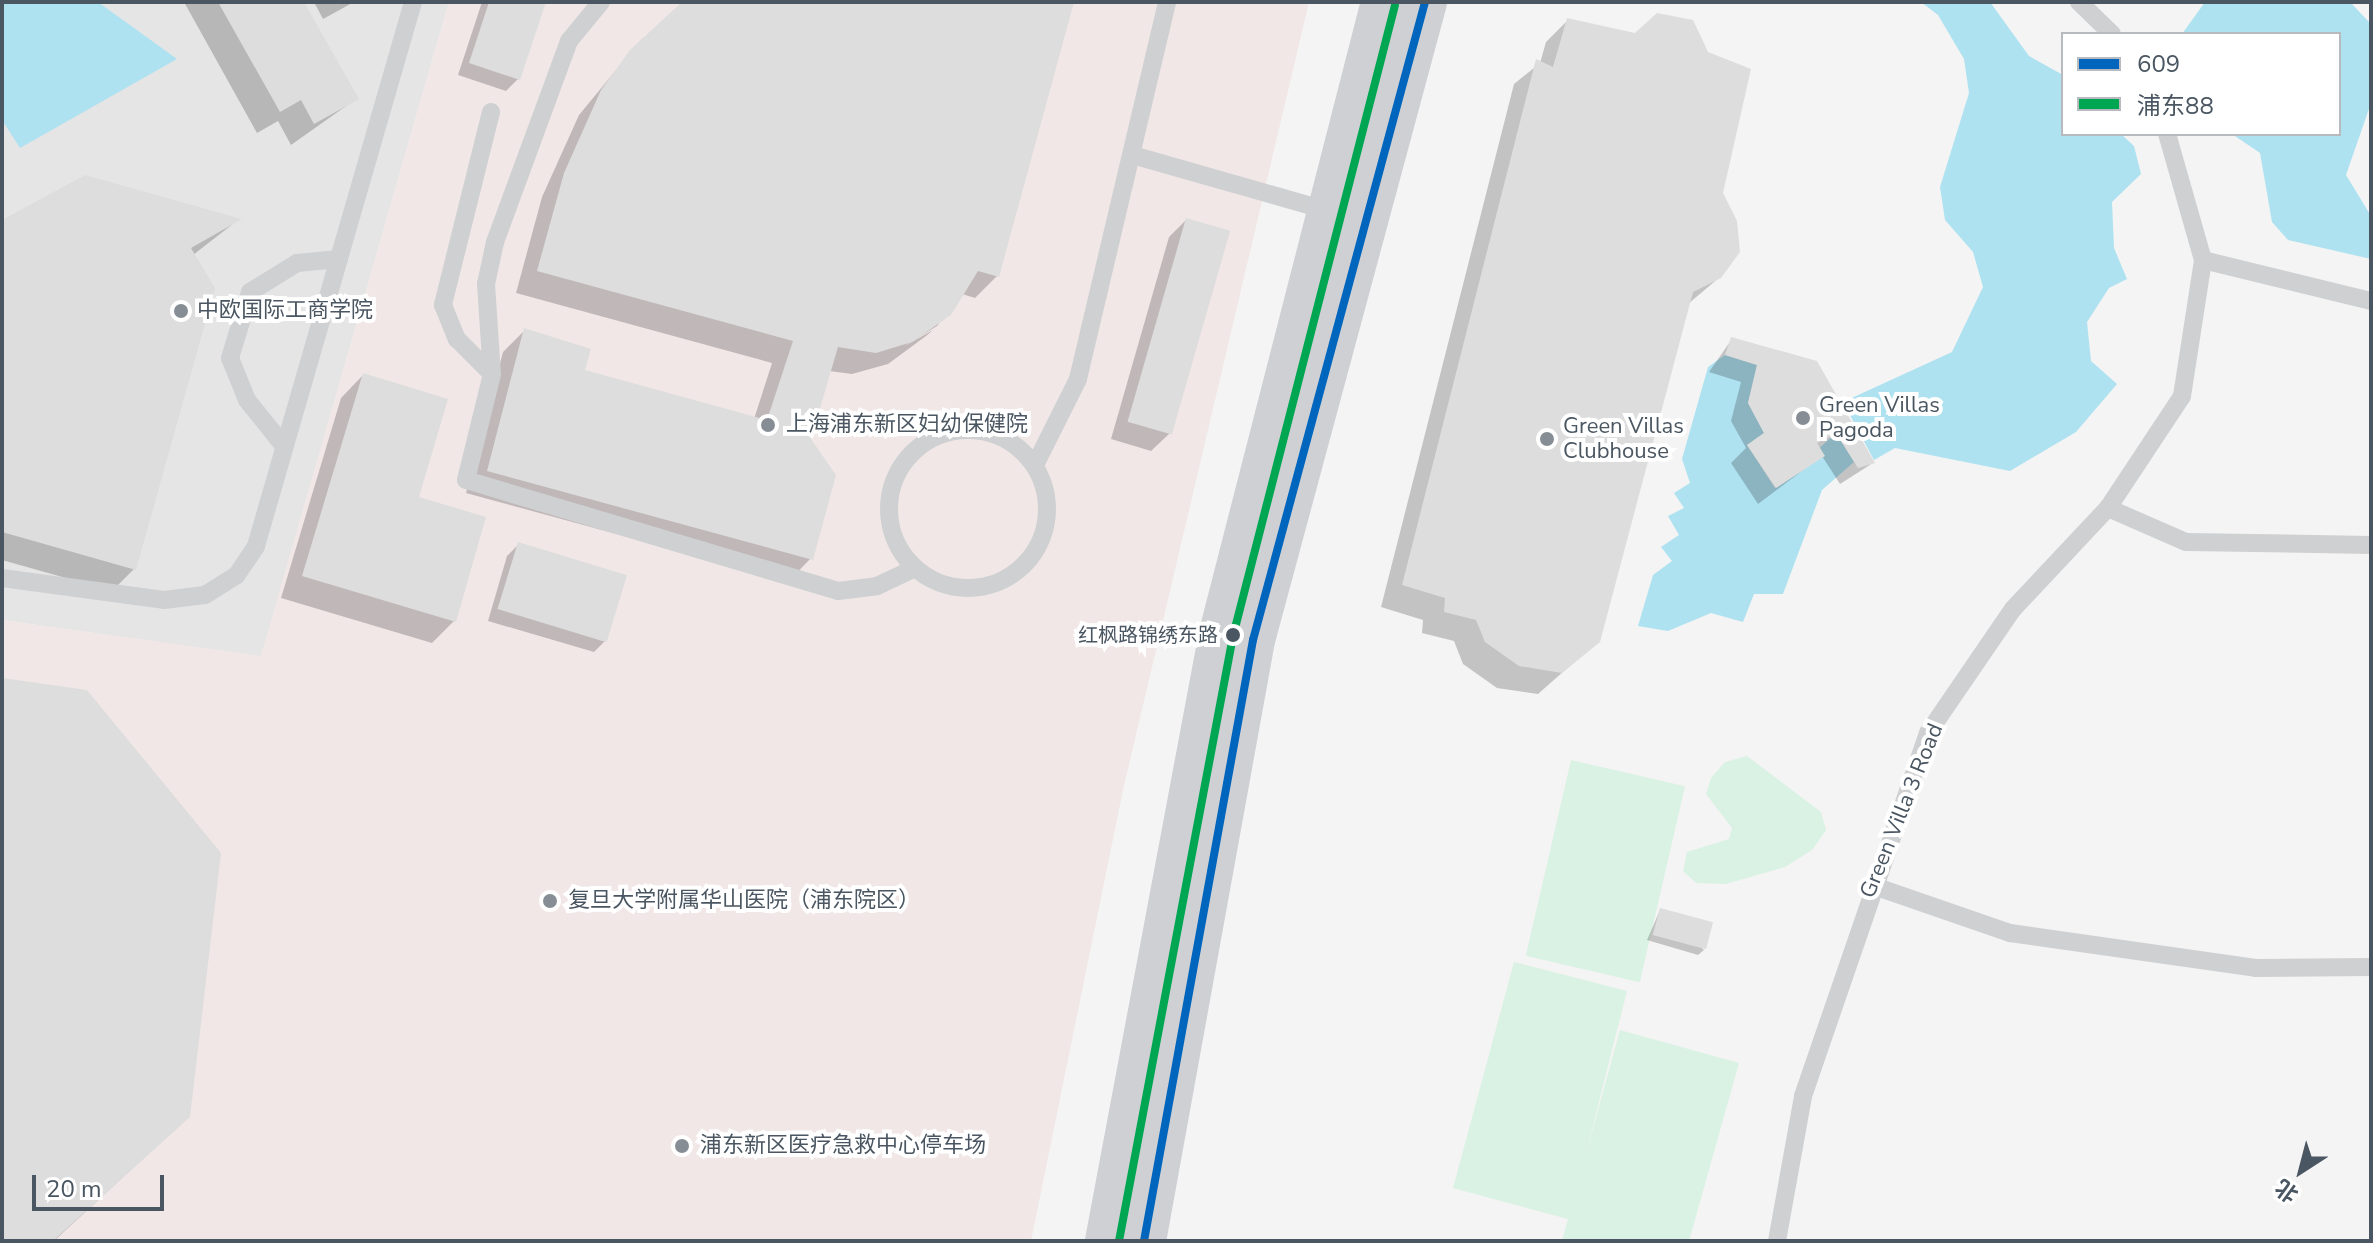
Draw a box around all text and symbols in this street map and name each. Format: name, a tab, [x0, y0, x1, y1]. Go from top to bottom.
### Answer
legend	[2061, 32, 2341, 136]
text: 609	[2137, 48, 2180, 80]
text: 浦东88	[2137, 90, 2214, 122]
place label: 中欧国际工商学院	[197, 298, 373, 324]
marker: 中欧国际工商学院	[172, 302, 190, 320]
place label: Green Villas Pagoda	[1819, 392, 1940, 444]
marker: Green Villas Pagoda	[1794, 409, 1812, 427]
place label: 上海浦东新区妇幼保健院	[786, 412, 1028, 438]
place label: Green Villas Clubhouse	[1563, 413, 1684, 464]
marker: 上海浦东新区妇幼保健院	[757, 414, 779, 436]
marker: Green Villas Clubhouse	[1538, 430, 1556, 448]
place label: 红枫路锦绣东路	[1078, 623, 1218, 647]
marker: 红枫路锦绣东路	[1225, 627, 1241, 643]
street label: Green Villa 3 Road	[1855, 720, 1949, 902]
place label: 复旦大学附属华山医院（浦东院区）	[568, 888, 920, 914]
marker: 复旦大学附属华山医院（浦东院区）	[539, 890, 561, 912]
north arrow	[2261, 1131, 2341, 1211]
place label: 浦东新区医疗急救中心停车场	[700, 1133, 986, 1159]
marker: 浦东新区医疗急救中心停车场	[671, 1135, 693, 1157]
scale bar	[36, 1159, 168, 1209]
text: 北	[2269, 1172, 2305, 1209]
text: 20 m	[46, 1173, 102, 1205]

